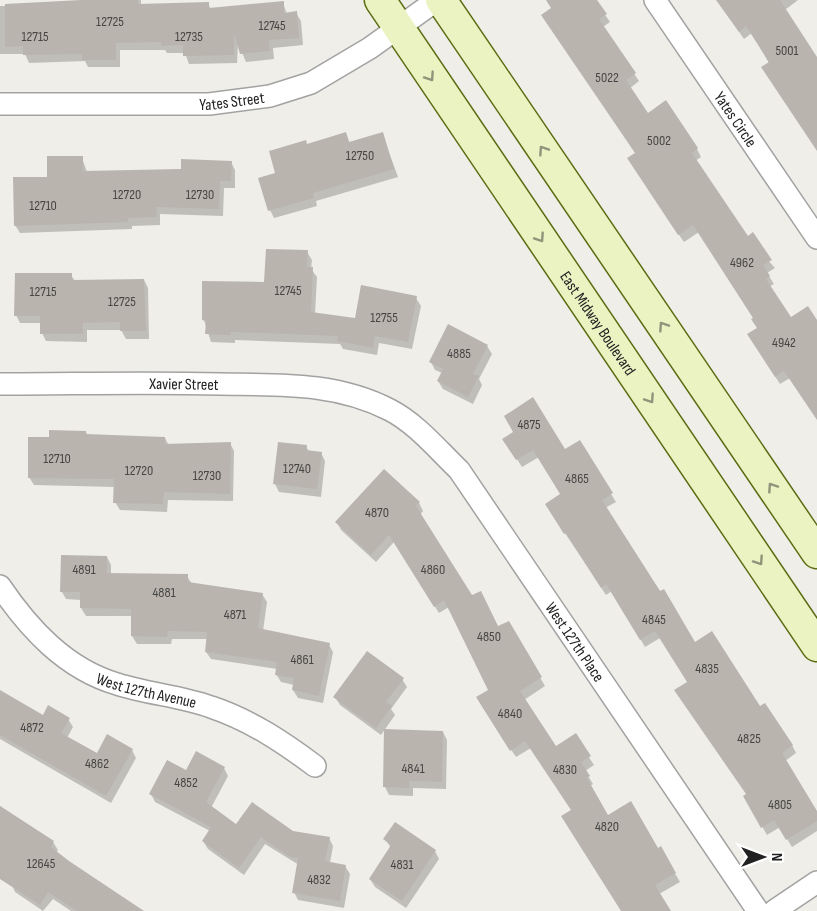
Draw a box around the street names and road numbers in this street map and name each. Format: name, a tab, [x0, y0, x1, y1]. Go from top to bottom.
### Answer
street label: Yates Street	[199, 89, 266, 115]
street label: Yates Circle	[709, 89, 760, 151]
street label: East Midway Boulevard	[555, 268, 639, 379]
street label: Xavier Street	[148, 375, 219, 395]
street label: West 127th Place	[541, 599, 608, 686]
street label: West 127th Avenue	[93, 669, 198, 713]

